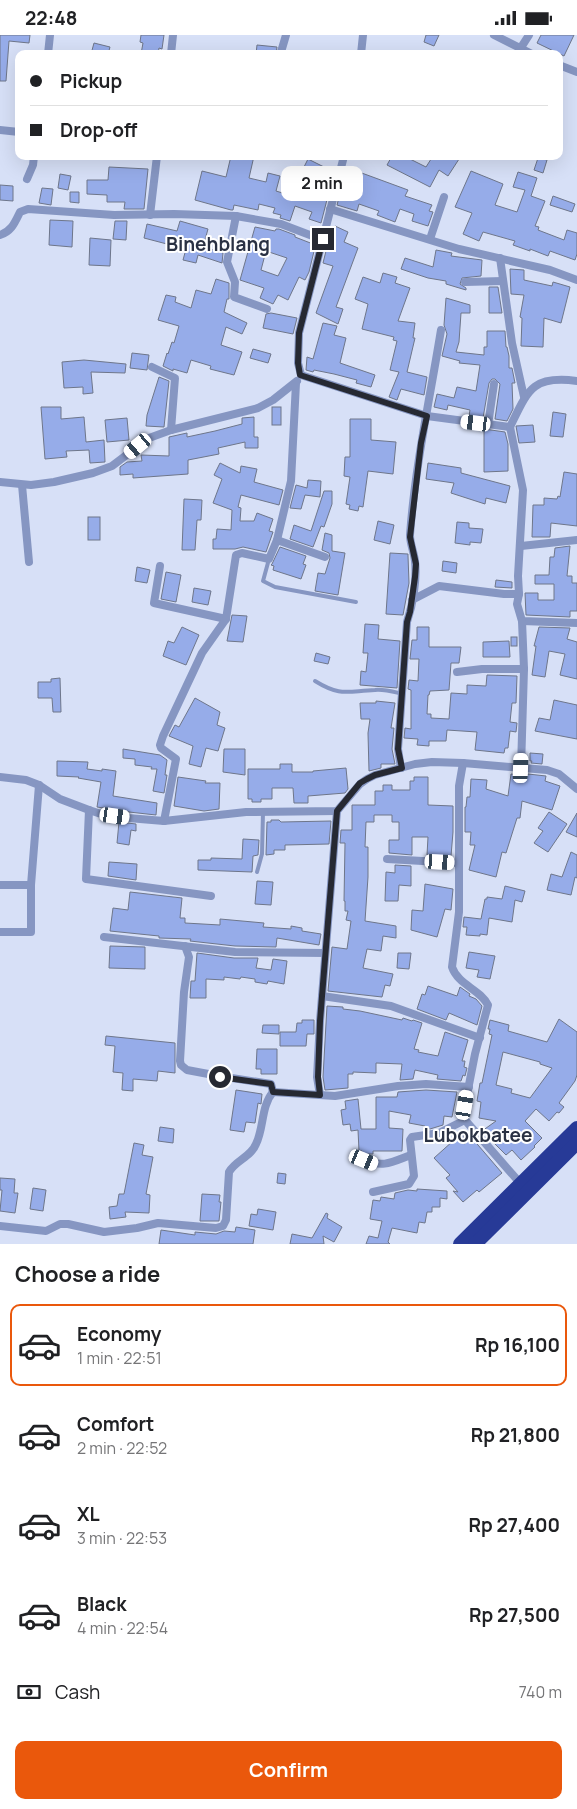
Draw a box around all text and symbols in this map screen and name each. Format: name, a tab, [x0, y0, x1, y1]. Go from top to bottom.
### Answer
text: 22:48	[25, 5, 77, 31]
text: Pickup	[60, 68, 122, 94]
text: Drop-off	[60, 117, 137, 143]
callout: 2 min	[282, 167, 364, 201]
text: 2 min	[301, 172, 343, 194]
route end	[312, 228, 334, 250]
district label: Binehblang	[166, 231, 270, 257]
car	[460, 414, 491, 432]
car	[121, 431, 154, 461]
car	[512, 753, 529, 783]
car	[99, 806, 130, 826]
car	[424, 854, 455, 870]
route start	[209, 1066, 231, 1088]
car	[455, 1089, 474, 1121]
district label: Lubokbatee	[424, 1122, 532, 1148]
car	[347, 1147, 380, 1173]
text: Choose a ride	[15, 1259, 160, 1289]
text: Economy	[77, 1321, 161, 1347]
icon: car	[17, 1323, 62, 1368]
text: Rp 16,100	[475, 1332, 560, 1358]
text: 1 min · 22:51	[77, 1347, 162, 1369]
text: Comfort	[77, 1411, 154, 1437]
icon: car	[17, 1413, 62, 1458]
text: Rp 21,800	[471, 1422, 560, 1448]
text: 2 min · 22:52	[77, 1437, 167, 1459]
text: XL	[77, 1501, 100, 1527]
icon: car	[17, 1503, 62, 1548]
text: Rp 27,400	[468, 1512, 560, 1538]
text: 3 min · 22:53	[77, 1527, 167, 1549]
text: Black	[77, 1591, 126, 1617]
icon: car	[17, 1593, 62, 1638]
text: Rp 27,500	[469, 1602, 560, 1628]
text: 4 min · 22:54	[77, 1617, 168, 1639]
icon: cash	[15, 1678, 43, 1706]
text: Cash	[55, 1679, 100, 1705]
text: 740 m	[519, 1681, 562, 1703]
button: Confirm	[15, 1741, 562, 1799]

